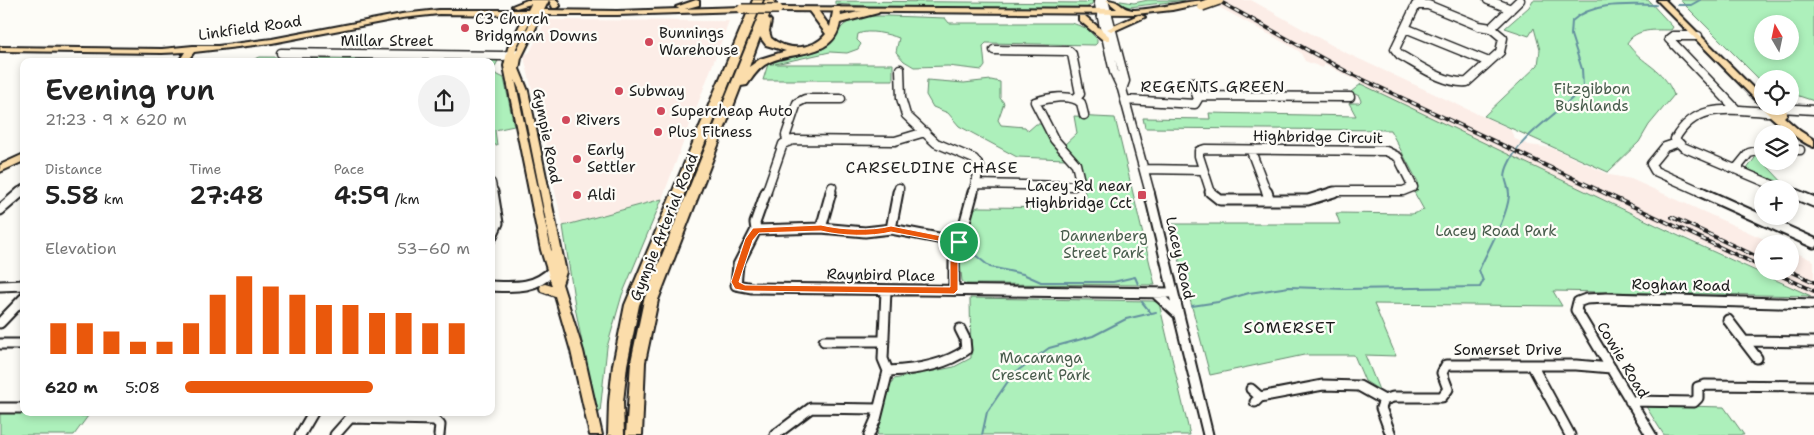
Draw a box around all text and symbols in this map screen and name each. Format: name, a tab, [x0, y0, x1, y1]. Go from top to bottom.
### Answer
place label: C3 Church Bridgman Downs	[475, 9, 598, 46]
street label: Linkfield Road	[197, 11, 303, 45]
north arrow	[1754, 15, 1799, 60]
map controls	[1754, 15, 1799, 280]
marker: C3 Church Bridgman Downs	[459, 22, 471, 34]
place label: Bunnings Warehouse	[659, 23, 739, 60]
street label: Millar Street	[341, 31, 433, 51]
marker: Bunnings Warehouse	[643, 36, 655, 48]
button: locate	[1754, 70, 1799, 115]
text: Evening run	[45, 71, 215, 109]
button: share	[418, 75, 470, 127]
district label: REGENTS GREEN	[1140, 76, 1286, 97]
park label: Fitzgibbon Bushlands	[1554, 79, 1630, 116]
place label: Subway	[629, 81, 685, 101]
marker: Subway	[613, 85, 625, 97]
street label: Gympie Road	[528, 87, 566, 186]
place label: Supercheap Auto	[671, 101, 793, 121]
marker: Supercheap Auto	[655, 105, 667, 117]
text: 21:23 · 9 × 620 m	[45, 109, 187, 130]
place label: Rivers	[576, 110, 620, 130]
marker: Rivers	[560, 114, 572, 126]
place label: Plus Fitness	[668, 122, 753, 142]
button: layers	[1754, 125, 1799, 170]
marker: Plus Fitness	[652, 126, 664, 138]
street label: Highbridge Circuit	[1253, 126, 1383, 148]
place label: Early Settler	[587, 140, 636, 177]
street label: Gympie Arterial Road	[625, 150, 703, 304]
marker: Early Settler	[571, 153, 583, 165]
district label: CARSELDINE CHASE	[846, 157, 1018, 178]
text: Distance	[45, 160, 102, 178]
text: Time	[189, 160, 221, 178]
text: Pace	[334, 160, 364, 178]
place label: Lacey Rd near Highbridge Cct	[1025, 176, 1132, 213]
text: 5.58	[45, 178, 99, 212]
text: 27:48	[189, 178, 264, 212]
text: 4:59	[334, 178, 390, 212]
button: +	[1754, 180, 1799, 225]
place label: Aldi	[587, 185, 616, 205]
marker: Aldi	[571, 189, 583, 201]
marker: Lacey Rd near Highbridge Cct	[1136, 189, 1148, 201]
text: km	[99, 190, 124, 208]
text: /km	[390, 190, 420, 208]
street label: Lacey Road	[1161, 215, 1199, 302]
pin	[938, 221, 980, 263]
park label: Lacey Road Park	[1435, 221, 1557, 241]
park label: Dannenberg Street Park	[1060, 226, 1148, 263]
icon: arrive	[945, 228, 973, 256]
button: −	[1754, 235, 1799, 280]
text: Elevation	[45, 238, 117, 259]
text: 53–60 m	[397, 238, 470, 259]
street label: Raynbird Place	[826, 264, 936, 286]
street label: Roghan Road	[1632, 274, 1731, 296]
district label: SOMERSET	[1244, 317, 1336, 338]
street label: Cowie Road	[1592, 318, 1654, 402]
street label: Somerset Drive	[1454, 340, 1562, 360]
park label: Macaranga Crescent Park	[992, 348, 1090, 385]
text: 620 m	[45, 377, 98, 398]
text: 5:08	[125, 377, 160, 398]

